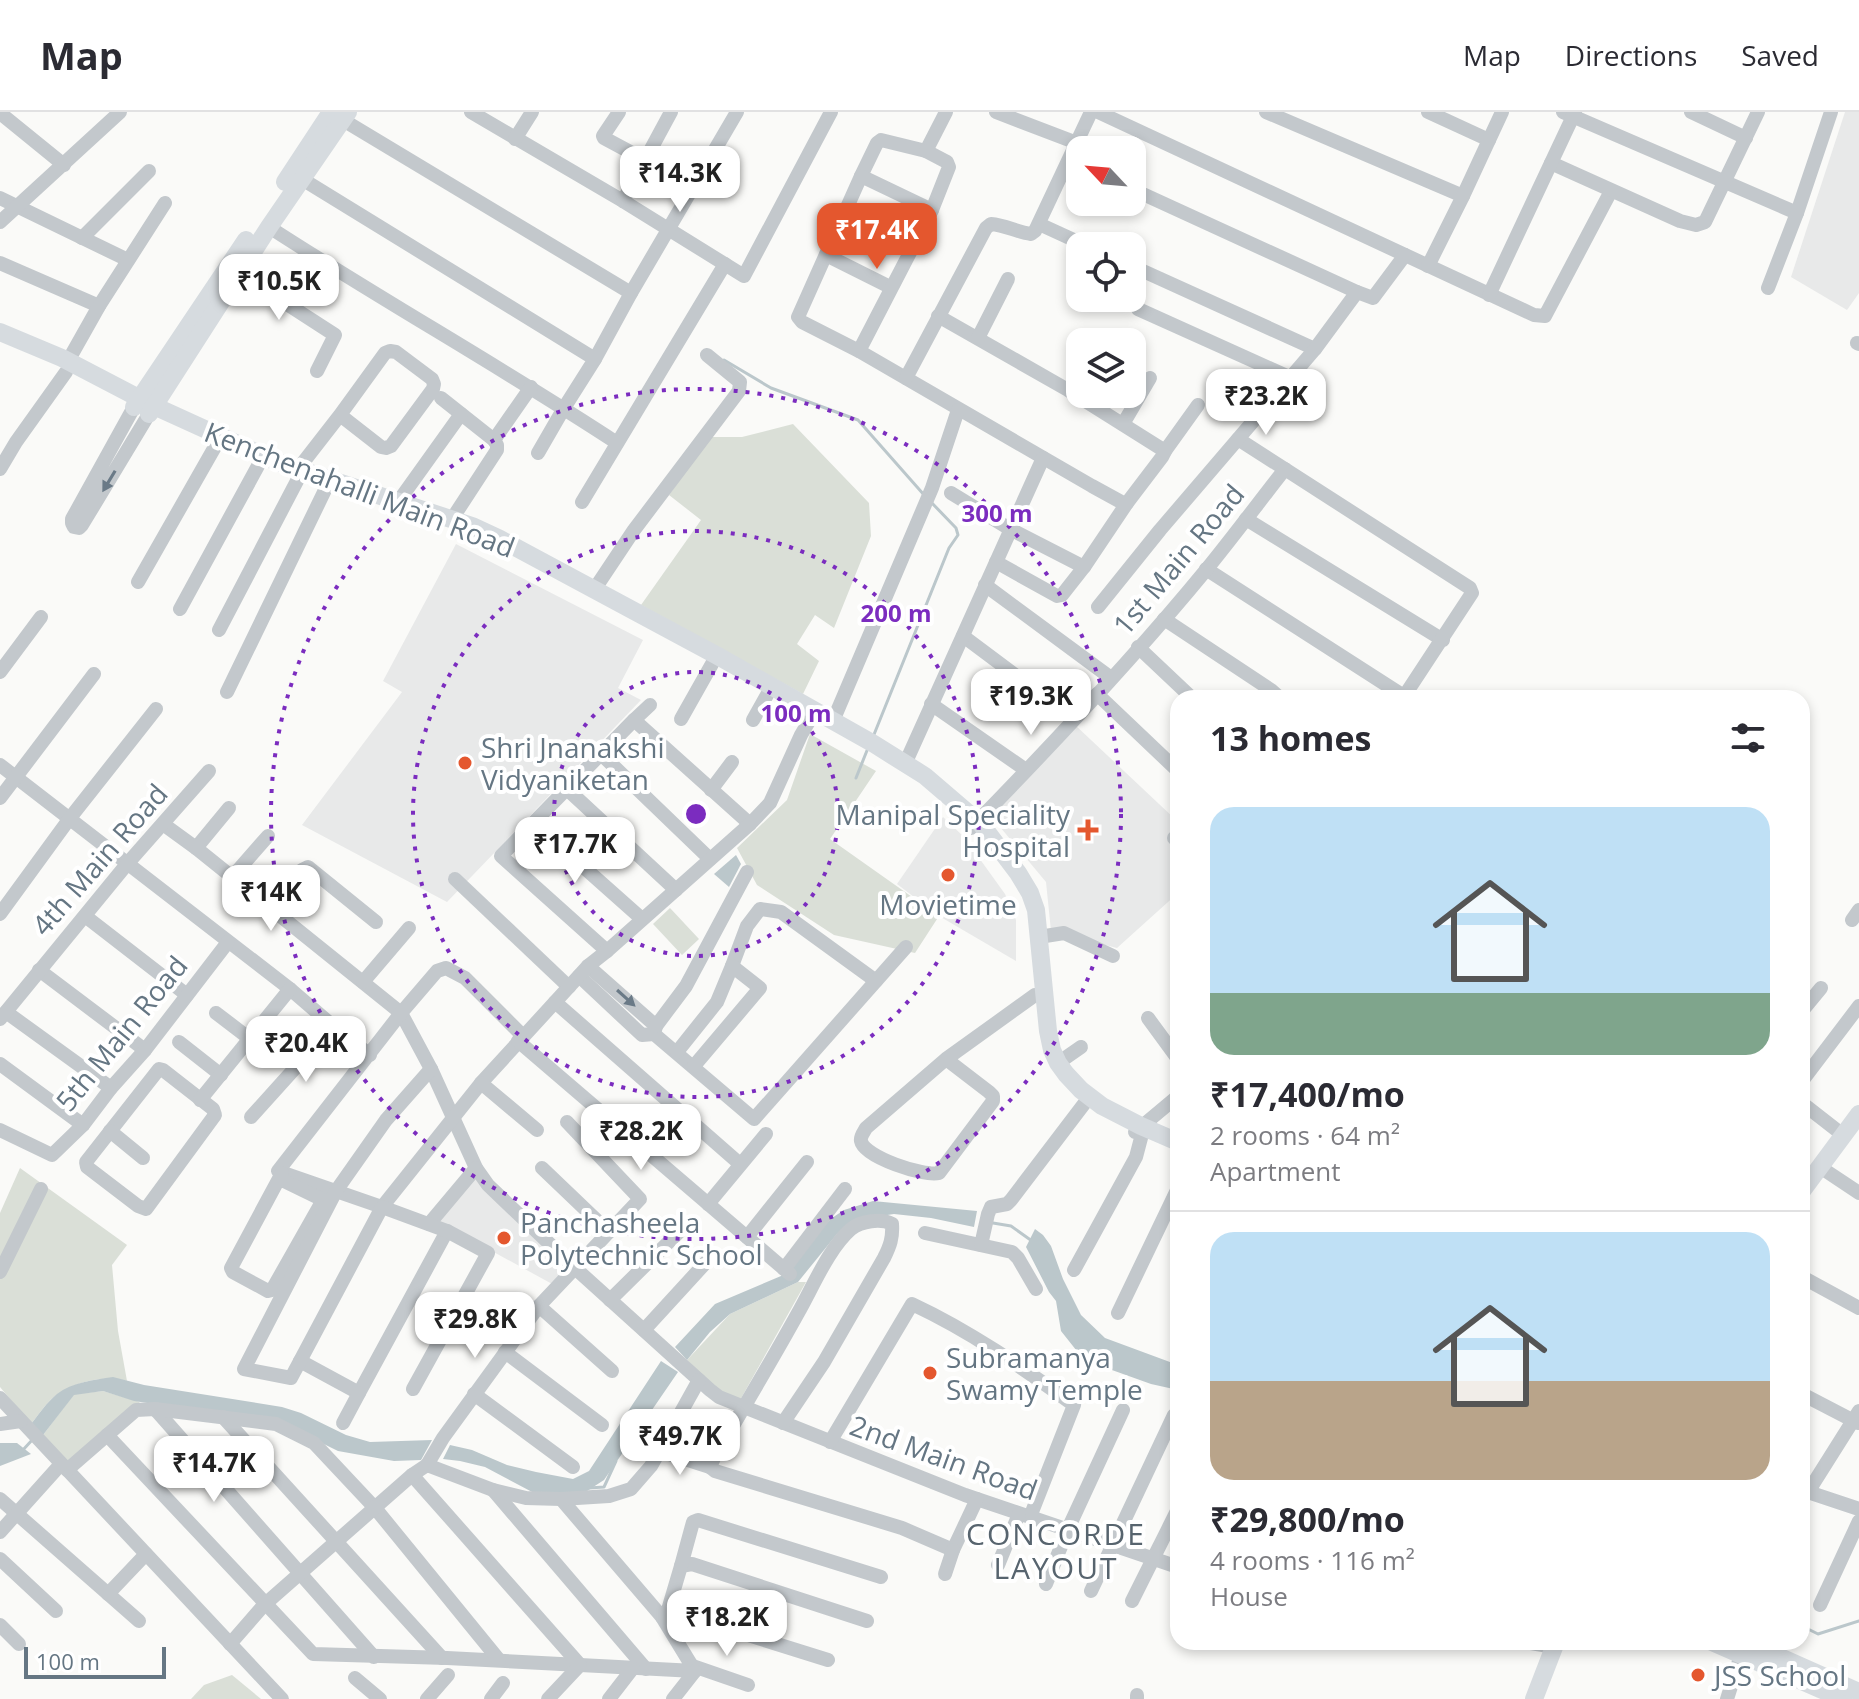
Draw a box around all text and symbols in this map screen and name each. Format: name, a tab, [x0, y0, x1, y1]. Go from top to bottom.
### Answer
text: Map	[40, 29, 123, 81]
text: Map	[1463, 36, 1521, 74]
text: Directions	[1565, 36, 1697, 74]
text: Saved	[1741, 36, 1819, 74]
north arrow	[1066, 136, 1146, 216]
map controls	[1066, 136, 1146, 408]
pin: ₹14.3K	[615, 146, 745, 214]
text: ₹14.3K	[638, 154, 722, 190]
pin: ₹17.4K	[812, 203, 942, 271]
text: ₹17.4K	[835, 211, 919, 247]
button: locate	[1066, 232, 1146, 312]
pin: ₹10.5K	[214, 254, 344, 322]
text: ₹10.5K	[237, 262, 321, 298]
button: layers	[1066, 328, 1146, 408]
pin: ₹23.2K	[1201, 369, 1331, 437]
text: ₹23.2K	[1224, 377, 1308, 413]
street label: Kenchenahalli Main Road	[199, 412, 521, 566]
one-way arrow	[102, 470, 116, 492]
street label: 1st Main Road	[1104, 476, 1252, 642]
text: 300 m	[962, 496, 1032, 529]
text: 200 m	[861, 596, 931, 629]
pin: ₹19.3K	[966, 669, 1096, 737]
text: ₹19.3K	[989, 677, 1073, 713]
text: 100 m	[761, 696, 831, 729]
text: 13 homes	[1210, 715, 1371, 761]
icon: filters	[1726, 716, 1770, 760]
place label: Shri Jnanakshi Vidyaniketan	[481, 728, 665, 798]
marker: Shri Jnanakshi Vidyaniketan	[456, 754, 474, 772]
street label: 4th Main Road	[22, 775, 176, 943]
place label: Manipal Speciality Hospital	[836, 795, 1071, 865]
centre of rings	[682, 800, 710, 828]
pin: ₹17.7K	[510, 817, 640, 885]
marker: Manipal Speciality Hospital	[1077, 819, 1099, 841]
text: ₹17.7K	[533, 825, 617, 861]
icon: home	[1418, 859, 1562, 1003]
pin: ₹14K	[224, 865, 318, 933]
marker: Movietime	[939, 866, 957, 884]
text: ₹14K	[240, 873, 302, 909]
place label: Movietime	[879, 885, 1017, 923]
street label: 5th Main Road	[47, 947, 195, 1119]
one-way arrow	[616, 989, 635, 1007]
pin: ₹20.4K	[241, 1016, 371, 1084]
text: ₹20.4K	[264, 1024, 348, 1060]
text: ₹17,400/mo	[1210, 1071, 1405, 1117]
pin: ₹28.2K	[576, 1104, 706, 1172]
text: ₹28.2K	[599, 1112, 683, 1148]
text: 2 rooms · 64 m²	[1210, 1117, 1400, 1153]
text: Apartment	[1210, 1153, 1341, 1189]
place label: Panchasheela Polytechnic School	[520, 1203, 763, 1273]
marker: Panchasheela Polytechnic School	[495, 1229, 513, 1247]
icon: home	[1418, 1284, 1562, 1428]
pin: ₹29.8K	[410, 1292, 540, 1360]
text: ₹29.8K	[433, 1300, 517, 1336]
place label: Subramanya Swamy Temple	[946, 1338, 1143, 1408]
marker: Subramanya Swamy Temple	[921, 1364, 939, 1382]
street label: 2nd Main Road	[845, 1406, 1043, 1508]
pin: ₹49.7K	[615, 1409, 745, 1477]
text: ₹49.7K	[638, 1417, 722, 1453]
pin: ₹14.7K	[149, 1436, 279, 1504]
text: ₹14.7K	[172, 1444, 256, 1480]
text: ₹29,800/mo	[1210, 1496, 1405, 1542]
district label: CONCORDE LAYOUT	[966, 1513, 1146, 1588]
text: 4 rooms · 116 m²	[1210, 1542, 1415, 1578]
text: House	[1210, 1578, 1288, 1614]
pin: ₹18.2K	[662, 1590, 792, 1658]
text: ₹18.2K	[685, 1598, 769, 1634]
scale bar	[24, 1643, 166, 1679]
text: 100 m	[36, 1646, 100, 1676]
place label: JSS School	[1711, 1656, 1846, 1694]
marker: JSS School	[1689, 1666, 1707, 1684]

